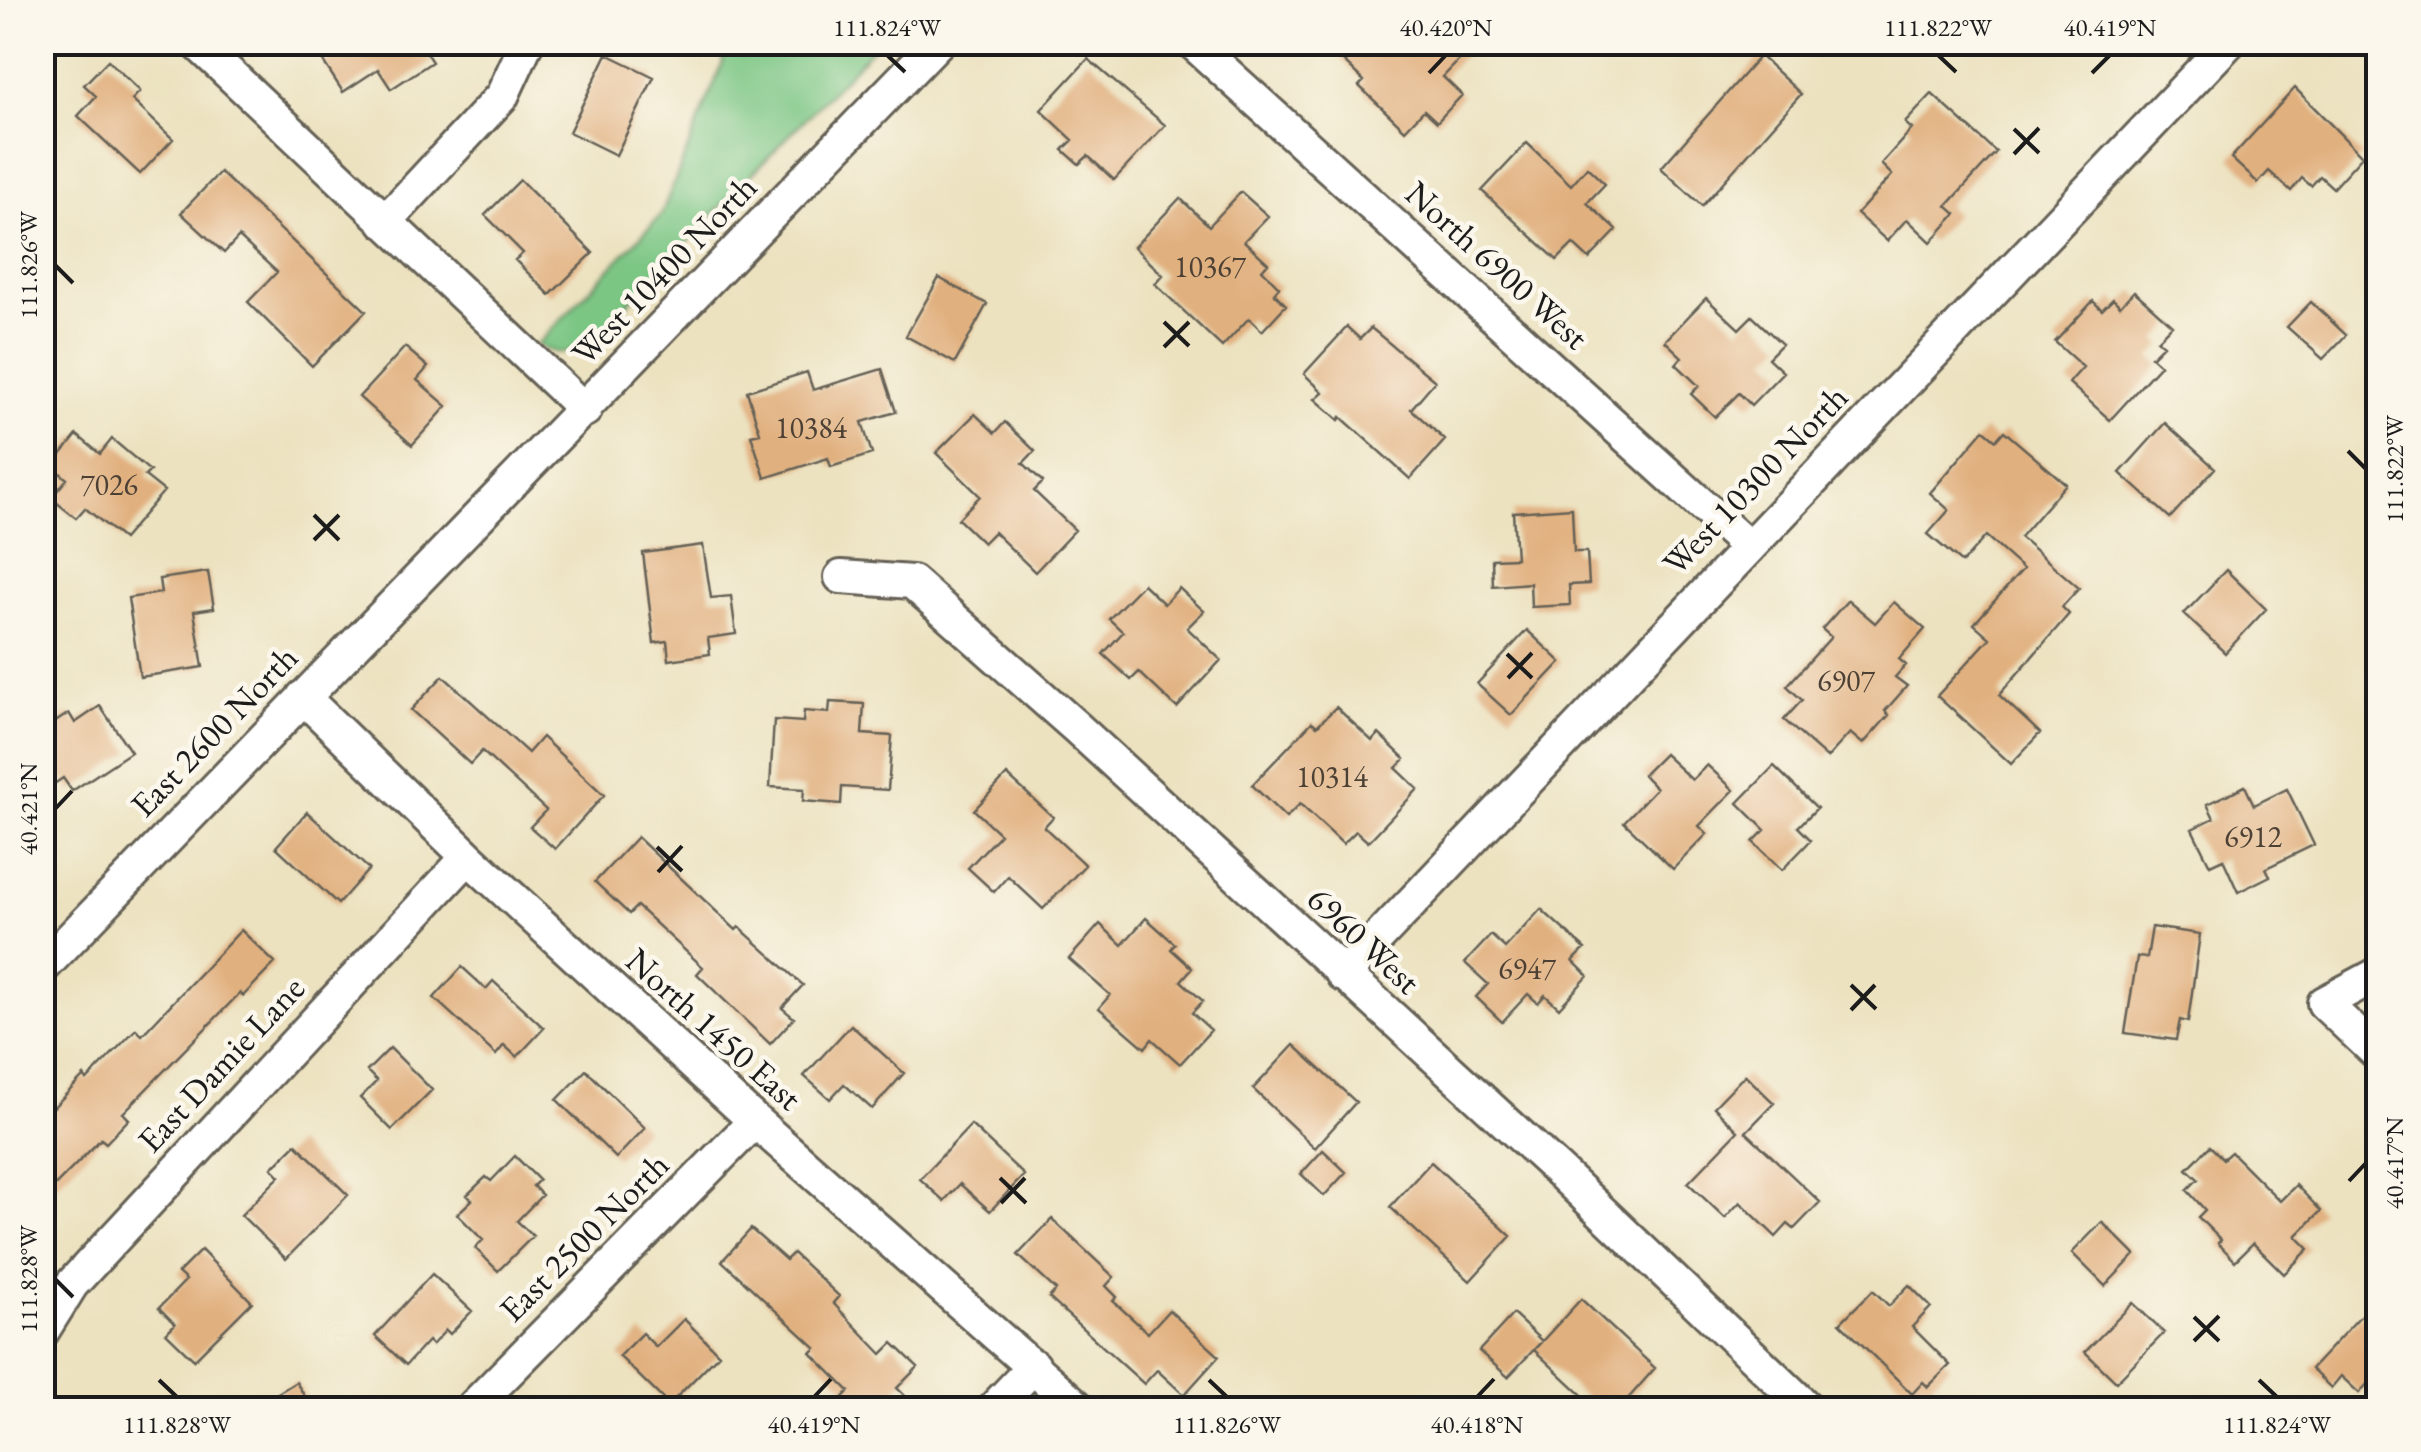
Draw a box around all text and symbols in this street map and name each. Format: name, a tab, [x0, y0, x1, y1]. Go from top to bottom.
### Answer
text: 111.824°W	[833, 11, 942, 43]
text: 40.420°N	[1400, 11, 1493, 43]
text: 111.822°W	[1884, 11, 1993, 43]
text: 40.419°N	[2064, 11, 2157, 43]
street label: West 10400 North	[561, 165, 766, 375]
street label: North 6900 West	[1396, 170, 1598, 359]
text: 111.826°W	[12, 210, 44, 319]
house number: 10367	[1174, 247, 1247, 286]
street label: West 10300 North	[1652, 375, 1857, 585]
house number: 10384	[775, 408, 848, 447]
text: 111.822°W	[2378, 414, 2410, 523]
house number: 7026	[80, 465, 138, 504]
street label: East 2600 North	[120, 635, 307, 826]
house number: 6907	[1817, 661, 1875, 700]
house number: 10314	[1296, 757, 1369, 796]
text: 40.421°N	[12, 762, 44, 855]
house number: 6912	[2224, 817, 2282, 856]
street label: 6960 West	[1298, 876, 1430, 1003]
street label: North 1450 East	[617, 938, 812, 1120]
house number: 6947	[1498, 949, 1556, 988]
street label: East Damie Lane	[127, 966, 314, 1161]
text: 40.417°N	[2378, 1116, 2410, 1209]
street label: East 2500 North	[489, 1142, 678, 1331]
text: 111.828°W	[12, 1224, 44, 1333]
text: 111.828°W	[123, 1408, 232, 1440]
text: 40.419°N	[768, 1408, 861, 1440]
text: 111.826°W	[1173, 1408, 1282, 1440]
text: 40.418°N	[1431, 1408, 1524, 1440]
text: 111.824°W	[2223, 1408, 2332, 1440]

